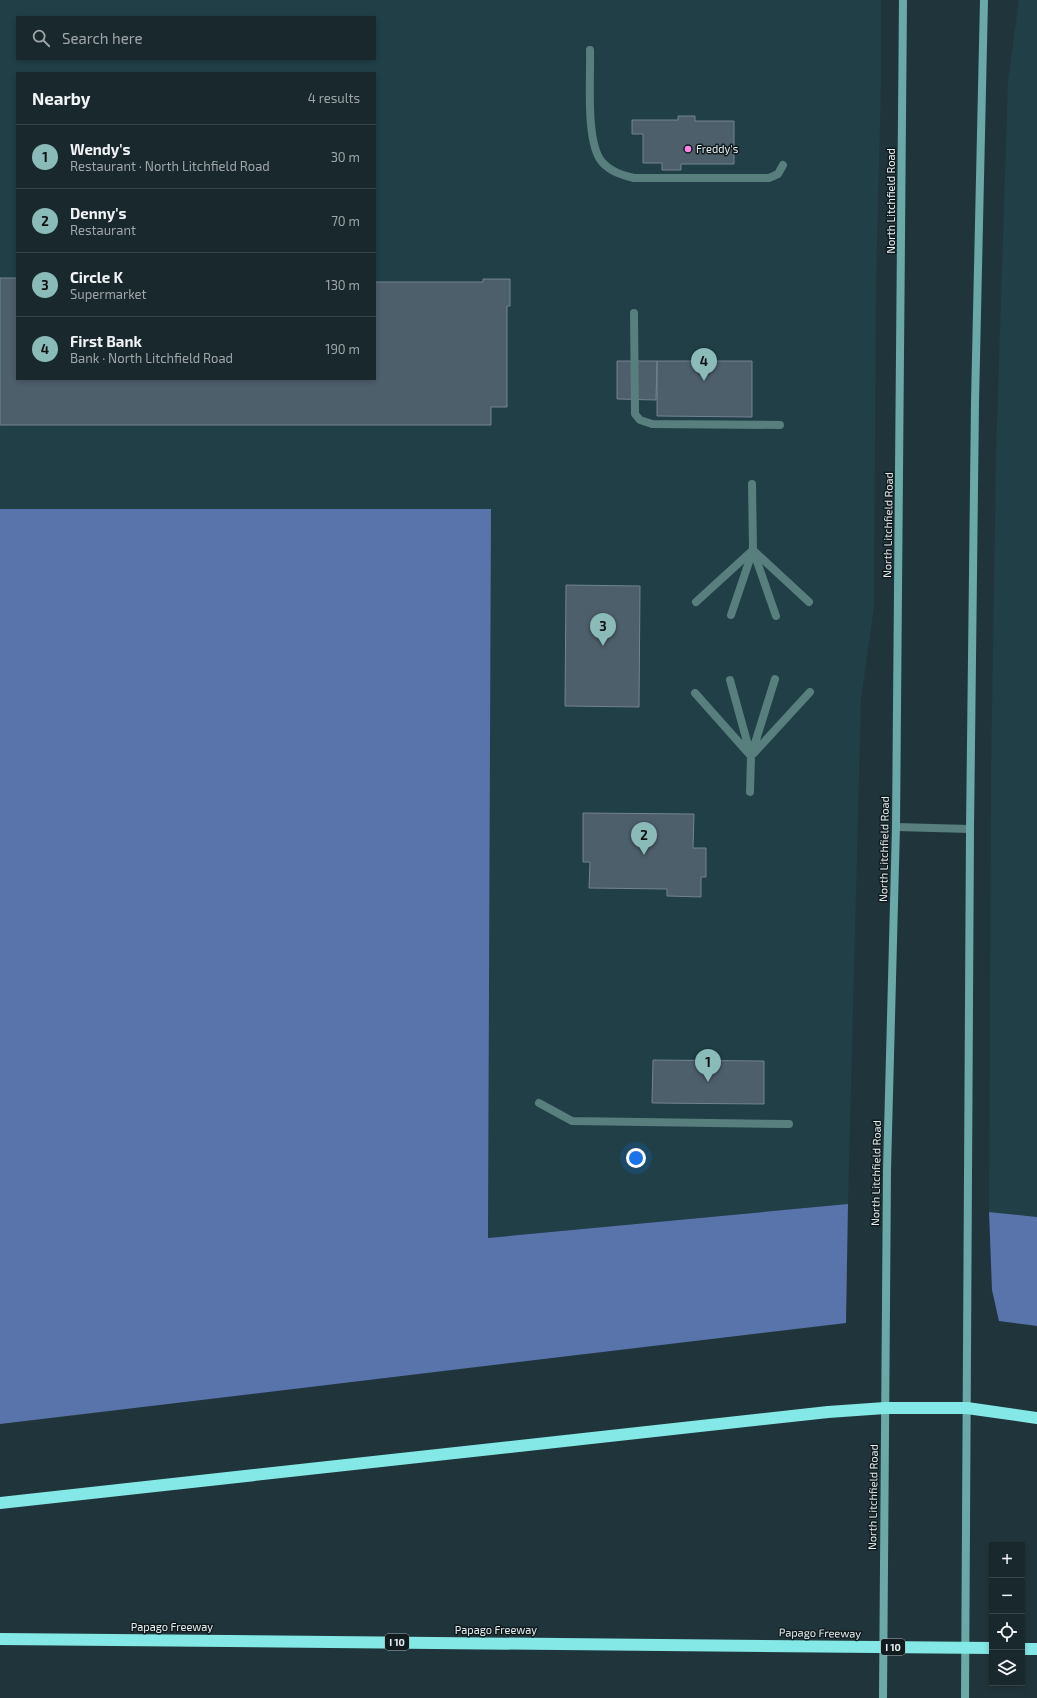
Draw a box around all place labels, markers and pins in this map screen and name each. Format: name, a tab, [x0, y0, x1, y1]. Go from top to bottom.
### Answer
place label: Freddy's	[696, 142, 739, 155]
marker: Freddy's	[683, 144, 693, 154]
pin: 4	[691, 348, 717, 381]
pin: 3	[590, 613, 616, 646]
pin: 2	[631, 822, 657, 855]
pin: 1	[695, 1049, 721, 1082]

